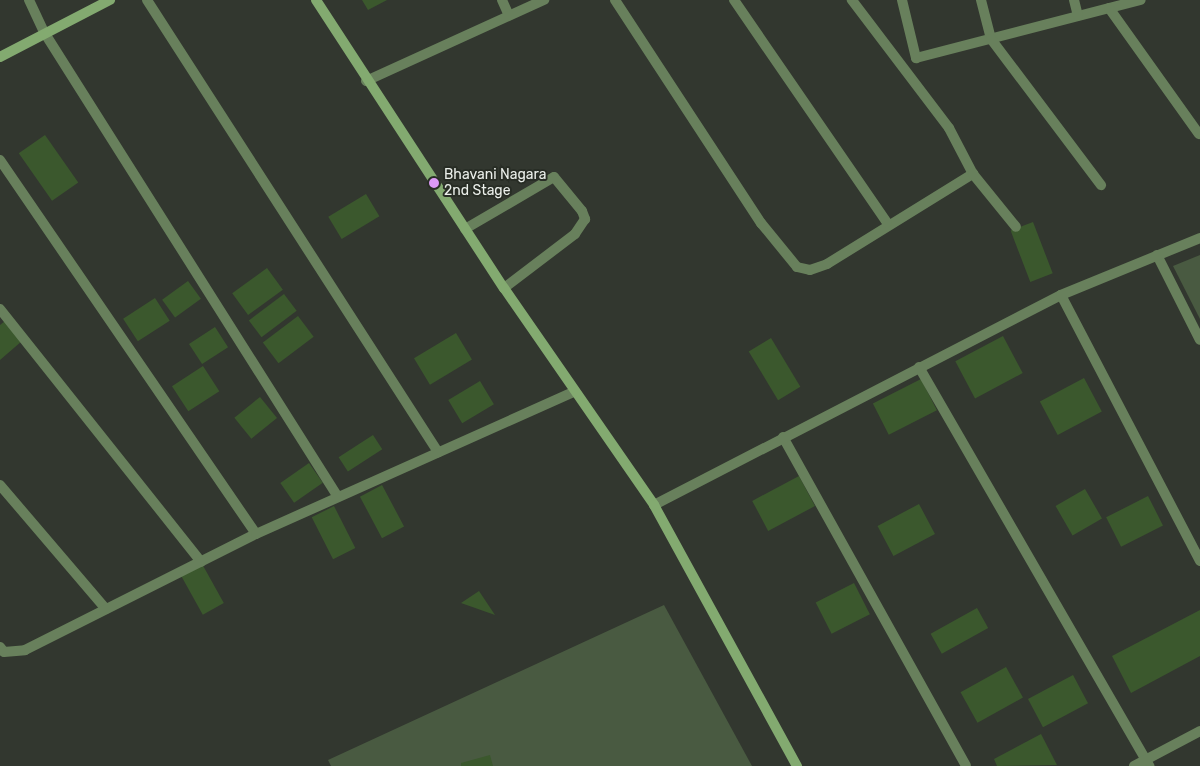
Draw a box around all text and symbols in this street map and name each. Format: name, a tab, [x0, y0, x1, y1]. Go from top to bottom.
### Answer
place label: Bhavani Nagara 2nd Stage	[444, 167, 546, 200]
marker: Bhavani Nagara 2nd Stage	[428, 177, 440, 189]

